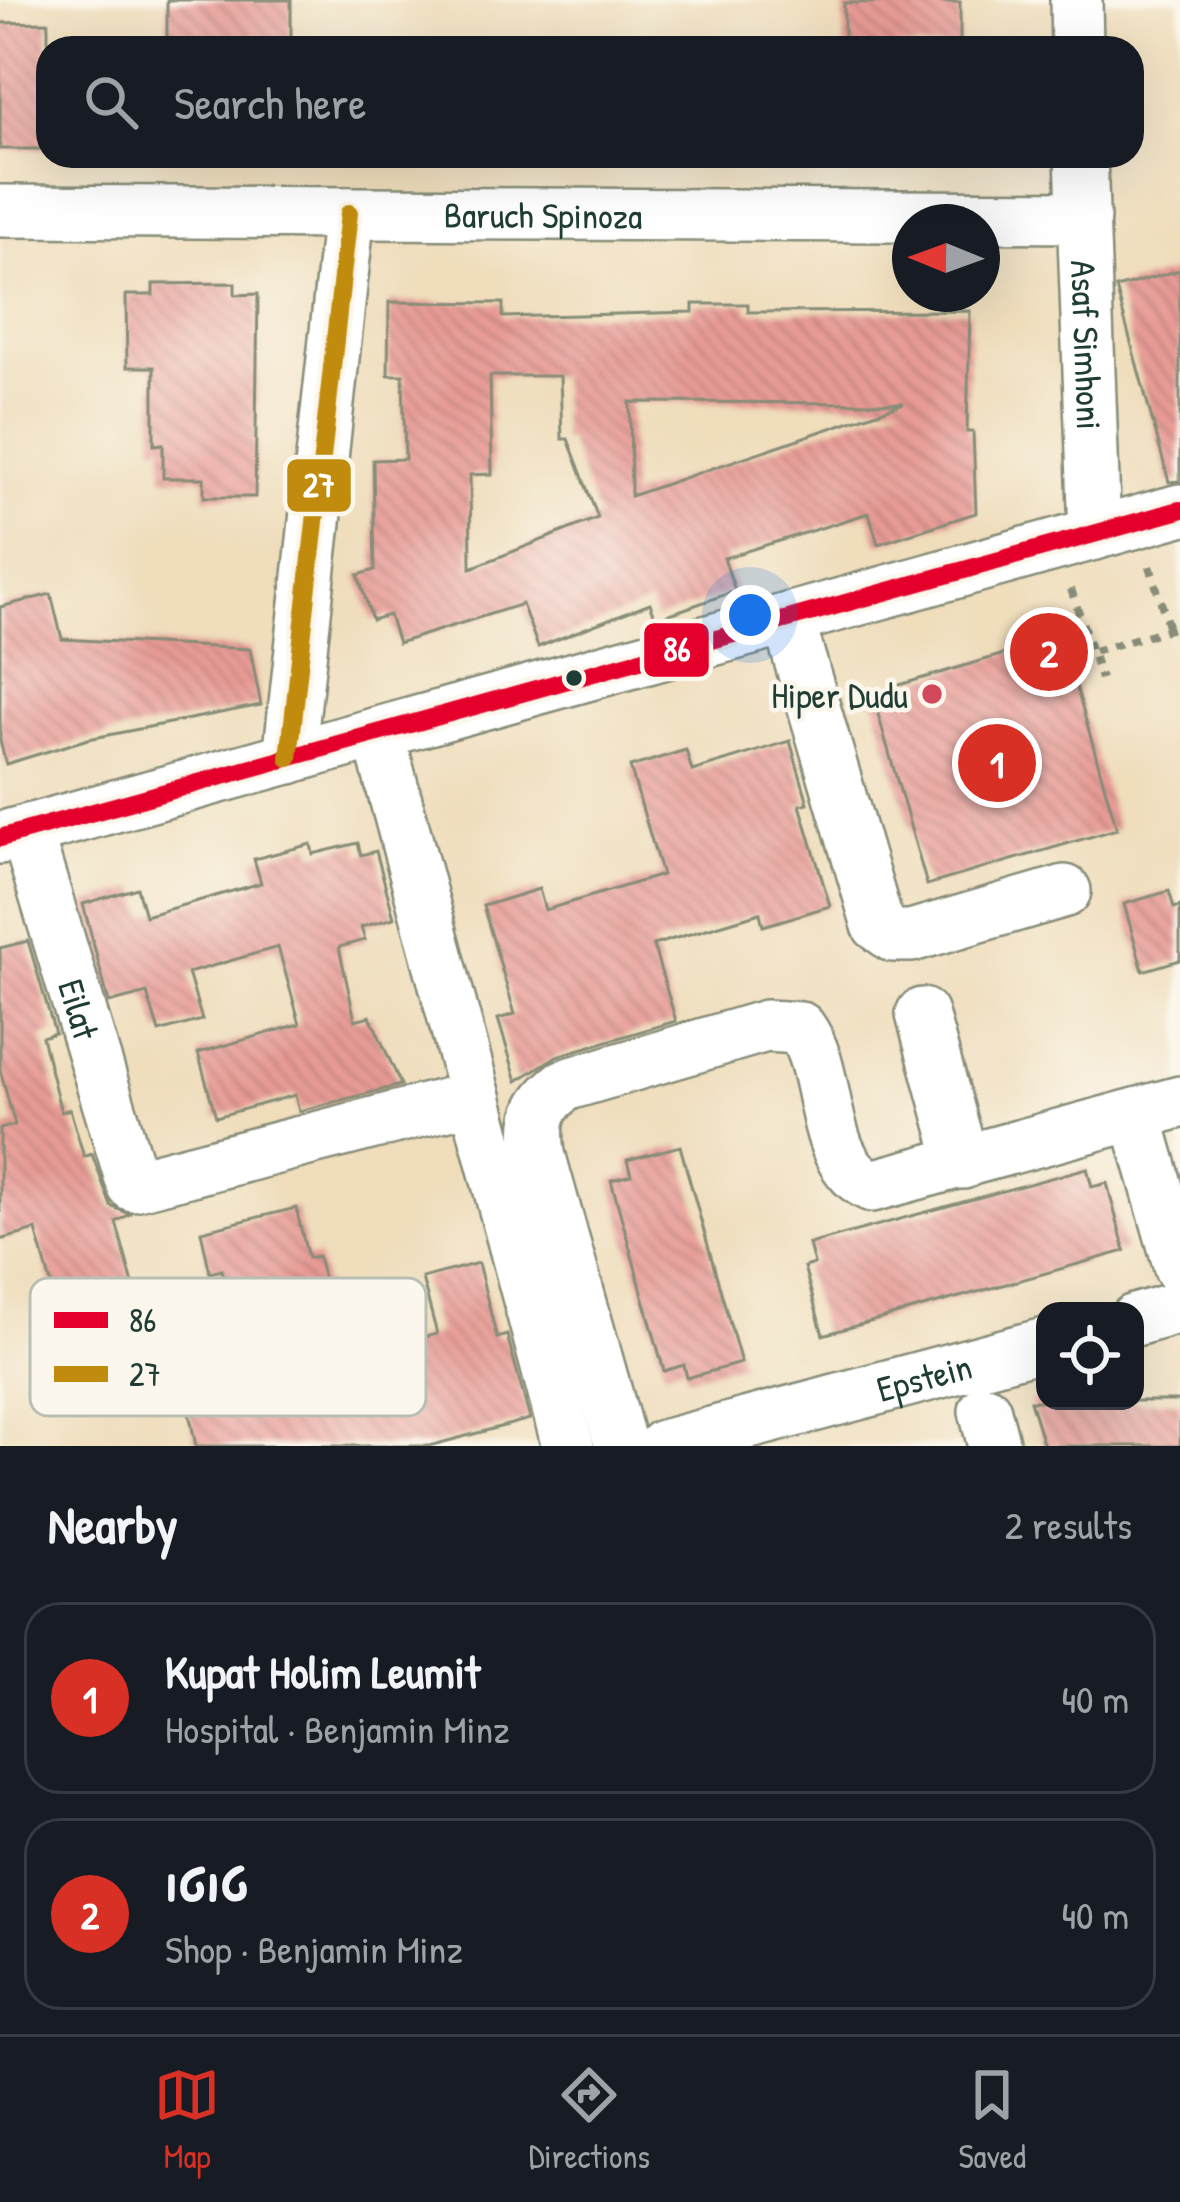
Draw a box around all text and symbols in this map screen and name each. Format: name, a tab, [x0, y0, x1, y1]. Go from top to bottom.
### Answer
search box	[36, 36, 1144, 168]
icon: search	[78, 69, 144, 135]
text: Search here	[174, 72, 366, 133]
street label: Baruch Spinoza	[444, 189, 642, 239]
north arrow	[892, 204, 1000, 312]
street label: Asaf Simhoni	[1060, 259, 1116, 431]
line badge: 27	[285, 457, 353, 514]
text: 27	[303, 463, 335, 507]
your location	[720, 585, 780, 645]
pin: 2	[1010, 607, 1088, 697]
line badge: 86	[642, 621, 711, 679]
text: 86	[663, 627, 691, 671]
unlabelled marker	[563, 667, 585, 689]
place label: Hiper Dudu	[771, 670, 908, 719]
marker: Hiper Dudu	[919, 681, 945, 707]
pin: 1	[958, 718, 1036, 808]
street label: Eilat	[48, 973, 112, 1045]
legend	[30, 1278, 426, 1416]
text: 86	[129, 1298, 156, 1342]
map controls	[1036, 1302, 1144, 1410]
button: locate	[1036, 1302, 1144, 1410]
street label: Epstein	[871, 1340, 977, 1412]
text: 27	[129, 1352, 161, 1396]
text: Nearby	[48, 1490, 178, 1559]
text: 2 results	[1005, 1498, 1132, 1551]
text: Kupat Holim Leumit	[165, 1641, 480, 1702]
text: 1	[83, 1672, 97, 1725]
text: 40 m	[1061, 1672, 1129, 1725]
text: Hospital · Benjamin Minz	[165, 1702, 510, 1755]
text: טוטו	[165, 1854, 249, 1915]
text: 2	[81, 1888, 99, 1941]
text: 40 m	[1061, 1888, 1129, 1941]
text: Shop · Benjamin Minz	[165, 1922, 463, 1975]
tab: Map	[154, 2062, 220, 2178]
tab: Directions	[529, 2062, 650, 2178]
tab: Saved	[958, 2062, 1026, 2178]

